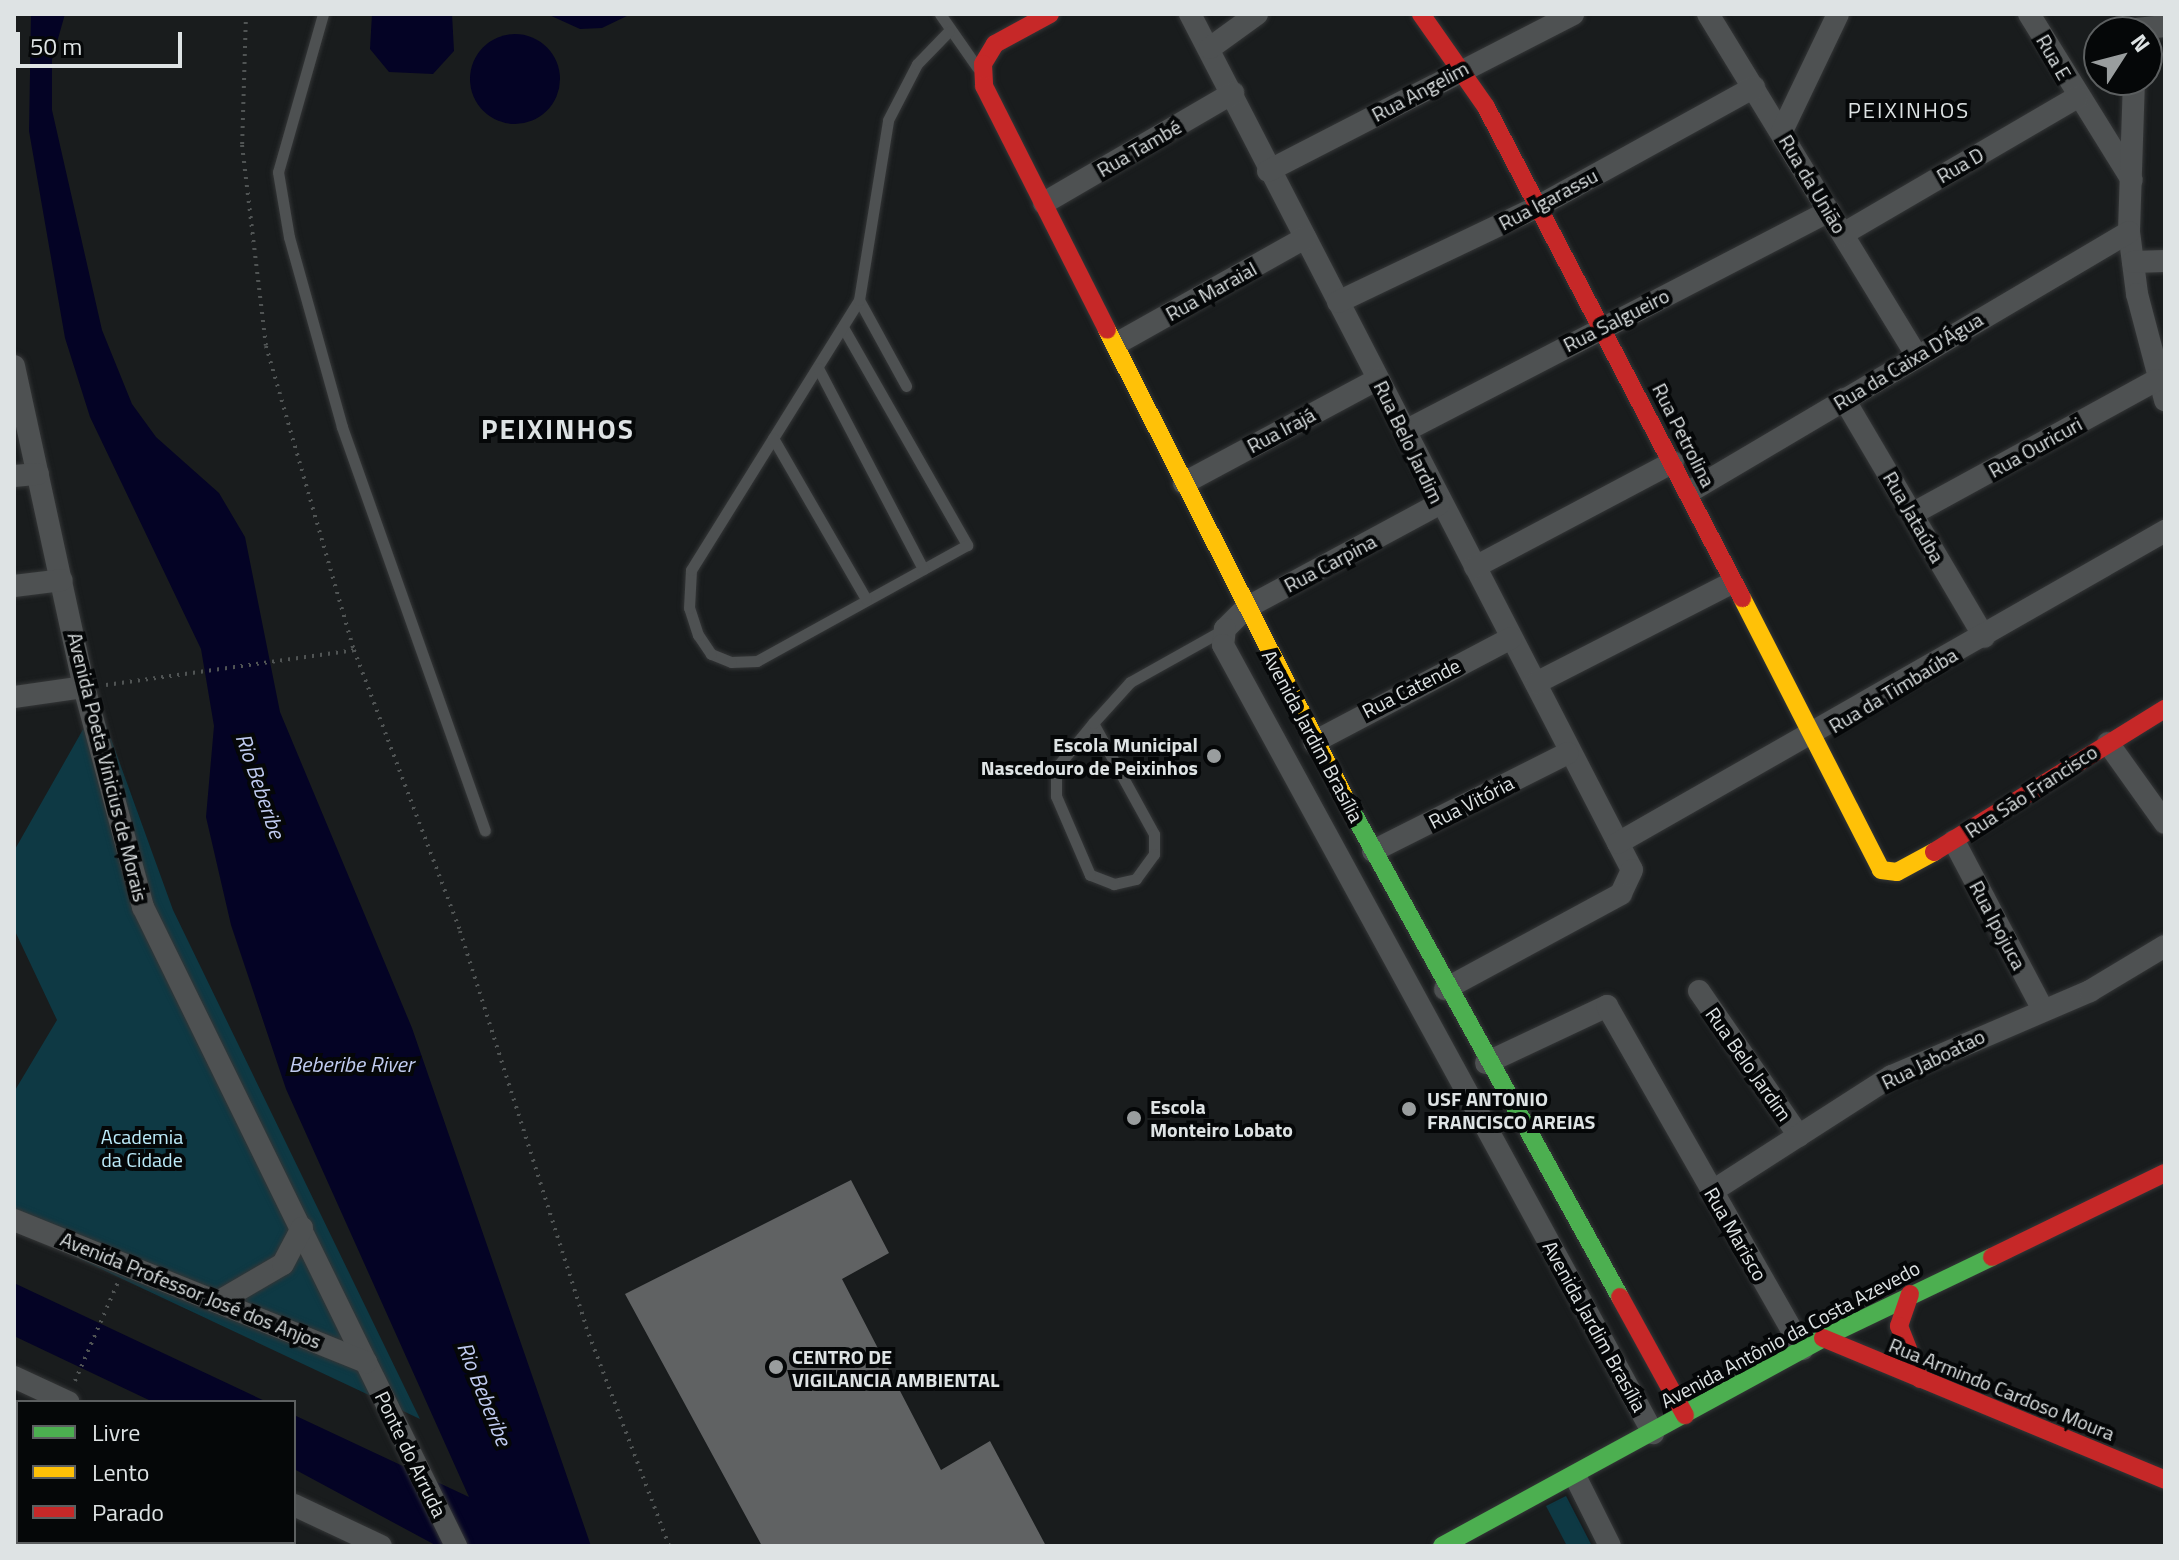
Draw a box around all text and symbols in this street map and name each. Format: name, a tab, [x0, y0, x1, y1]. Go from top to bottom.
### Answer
scale bar	[20, 16, 186, 66]
north arrow	[2083, 16, 2163, 96]
text: N	[2123, 27, 2159, 59]
text: 50 m	[30, 28, 82, 64]
street label: Rua E	[2032, 30, 2076, 84]
street label: Rua Angelim	[1368, 56, 1472, 126]
district label: PEIXINHOS	[1848, 98, 1970, 124]
street label: Rua També	[1093, 114, 1185, 182]
street label: Rua da União	[1774, 130, 1852, 238]
street label: Rua D	[1932, 142, 1988, 188]
street label: Rua Igarassu	[1494, 163, 1602, 235]
street label: Rua Maraial	[1161, 256, 1261, 326]
street label: Rua Salgueiro	[1559, 283, 1673, 357]
street label: Rua da Caixa D'Água	[1829, 307, 1987, 415]
street label: Rua Belo Jardim	[1369, 377, 1449, 507]
street label: Rua Petrolina	[1648, 379, 1720, 491]
street label: Rua Irajá	[1243, 402, 1319, 458]
district label: PEIXINHOS	[481, 412, 635, 446]
street label: Rua Ouricuri	[1984, 412, 2086, 482]
street label: Rua Jataúba	[1878, 467, 1950, 567]
street label: Rua Carpina	[1280, 529, 1380, 597]
street label: Avenida Poeta Vinicius de Morais	[63, 630, 153, 904]
street label: Rua da Timbaúba	[1824, 642, 1962, 738]
street label: Avenida Jardim Brasília	[1257, 646, 1369, 826]
street label: Rua Catende	[1358, 653, 1464, 723]
water label: Rio Beberibe	[230, 730, 290, 842]
place label: Escola Municipal Nascedouro de Peixinhos	[981, 732, 1198, 779]
street label: Rua São Francisco	[1961, 739, 2101, 843]
marker: Escola Municipal Nascedouro de Peixinhos	[1205, 747, 1223, 765]
street label: Rua Vitória	[1424, 770, 1518, 834]
street label: Rua Ipojuca	[1965, 877, 2031, 973]
street label: Rua Belo Jardim	[1701, 1002, 1797, 1126]
street label: Rua Jaboatao	[1877, 1024, 1989, 1094]
water label: Beberibe River	[288, 1052, 414, 1078]
place label: USF ANTONIO FRANCISCO AREIAS	[1427, 1086, 1595, 1133]
place label: Escola Monteiro Lobato	[1150, 1094, 1293, 1141]
marker: USF ANTONIO FRANCISCO AREIAS	[1398, 1098, 1420, 1120]
marker: Escola Monteiro Lobato	[1125, 1109, 1143, 1127]
park label: Academia da Cidade	[101, 1124, 183, 1171]
street label: Rua Marisco	[1700, 1183, 1772, 1285]
street label: Avenida Professor José dos Anjos	[57, 1227, 325, 1353]
street label: Avenida Jardim Brasília	[1538, 1236, 1652, 1416]
street label: Avenida Antônio da Costa Azevedo	[1656, 1255, 1924, 1413]
street label: Rua Armindo Cardoso Moura	[1886, 1333, 2118, 1445]
water label: Rio Beberibe	[451, 1338, 517, 1450]
place label: CENTRO DE VIGILANCIA AMBIENTAL	[792, 1344, 999, 1391]
marker: CENTRO DE VIGILANCIA AMBIENTAL	[767, 1358, 785, 1376]
street label: Ponte do Arruda	[370, 1387, 452, 1521]
legend	[16, 1400, 296, 1544]
text: Livre	[92, 1414, 140, 1450]
text: Lento	[92, 1454, 149, 1490]
text: Parado	[92, 1494, 164, 1530]

